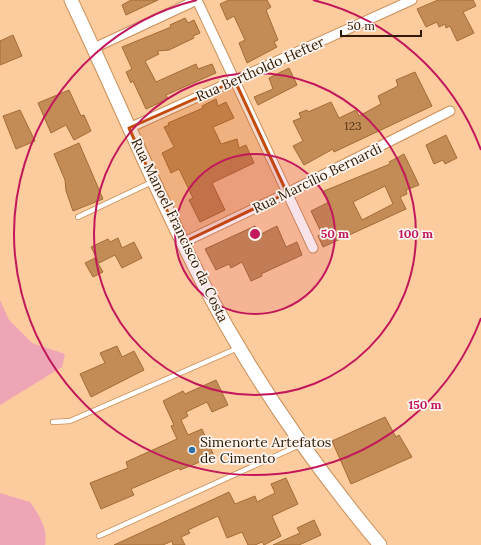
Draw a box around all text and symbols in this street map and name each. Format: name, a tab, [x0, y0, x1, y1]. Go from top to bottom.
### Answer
scale bar	[341, 12, 421, 38]
text: 50 m	[347, 18, 375, 33]
street label: Rua Bertholdo Hefter	[193, 33, 327, 105]
house number: 123	[344, 118, 362, 133]
street label: Rua Manoel Francisco da Costa	[128, 135, 232, 325]
street label: Rua Marcílio Bernardi	[249, 139, 385, 217]
text: 50 m	[321, 226, 349, 241]
text: 100 m	[399, 226, 433, 241]
centre of rings	[248, 227, 262, 241]
text: 150 m	[408, 397, 442, 412]
place label: Simenorte Artefatos de Cimento	[200, 433, 331, 467]
marker: Simenorte Artefatos de Cimento	[187, 445, 197, 455]

